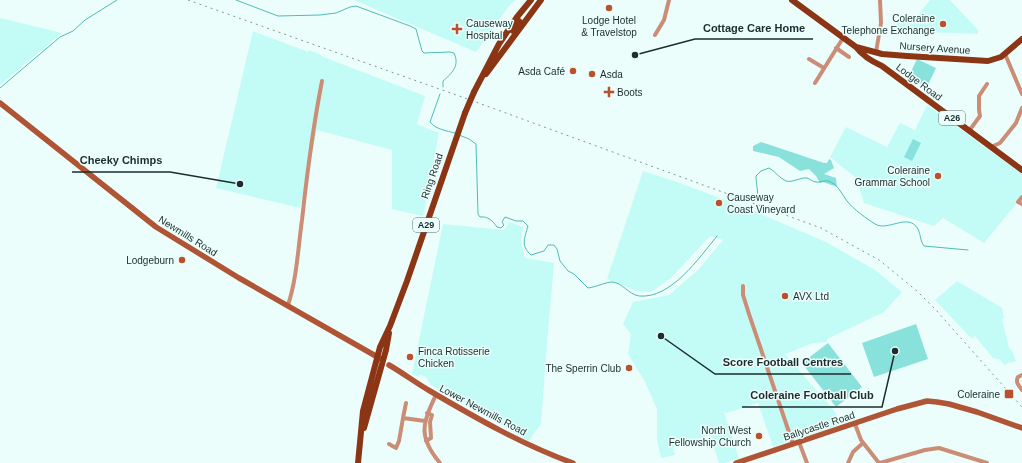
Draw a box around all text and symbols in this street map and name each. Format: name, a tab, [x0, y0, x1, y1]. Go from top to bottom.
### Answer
marker: Lodge Hotel & Travelstop	[604, 3, 614, 13]
place label: Coleraine Telephone Exchange	[842, 13, 935, 36]
place label: Lodge Hotel & Travelstop	[581, 15, 637, 38]
callout: Cottage Care Home	[695, 16, 813, 39]
place label: Causeway Hospital	[466, 18, 513, 41]
marker: Coleraine Telephone Exchange	[938, 19, 948, 29]
text: Cottage Care Home	[703, 22, 805, 34]
marker: Causeway Hospital	[451, 23, 463, 35]
street label: Nursery Avenue	[899, 40, 971, 56]
street label: Lodge Road	[894, 61, 944, 103]
place label: Asda Café	[518, 66, 565, 77]
marker: Asda Café	[568, 66, 578, 76]
marker: Asda	[587, 69, 597, 79]
place label: Asda	[600, 69, 623, 80]
marker: Boots	[604, 87, 614, 97]
place label: Boots	[617, 87, 643, 98]
road number: A26	[939, 111, 965, 125]
callout: Cheeky Chimps	[72, 149, 170, 172]
street label: Ring Road	[419, 152, 445, 200]
text: Cheeky Chimps	[80, 154, 162, 166]
place label: Coleraine Grammar School	[854, 165, 930, 188]
marker: Coleraine Grammar School	[933, 171, 943, 181]
place label: Causeway Coast Vineyard	[727, 192, 795, 215]
marker: Causeway Coast Vineyard	[714, 198, 724, 208]
street label: Newmills Road	[157, 214, 219, 258]
road number: A29	[413, 218, 439, 232]
place label: Lodgeburn	[126, 255, 174, 266]
marker: Lodgeburn	[177, 255, 187, 265]
marker: AVX Ltd	[780, 291, 790, 301]
place label: AVX Ltd	[793, 291, 829, 302]
place label: Finca Rotisserie Chicken	[418, 346, 490, 369]
callout: Score Football Centres	[715, 351, 851, 374]
marker: Finca Rotisserie Chicken	[405, 352, 415, 362]
text: Score Football Centres	[723, 356, 843, 368]
place label: The Sperrin Club	[545, 363, 621, 374]
marker: The Sperrin Club	[624, 363, 634, 373]
street label: Lower Newmills Road	[438, 382, 528, 438]
callout: Coleraine Football Club	[742, 384, 882, 407]
marker: Coleraine	[1003, 388, 1015, 400]
text: Coleraine Football Club	[750, 389, 874, 401]
place label: Coleraine	[957, 389, 1000, 400]
street label: Ballycastle Road	[782, 409, 856, 443]
place label: North West Fellowship Church	[669, 425, 751, 448]
marker: North West Fellowship Church	[754, 431, 764, 441]

